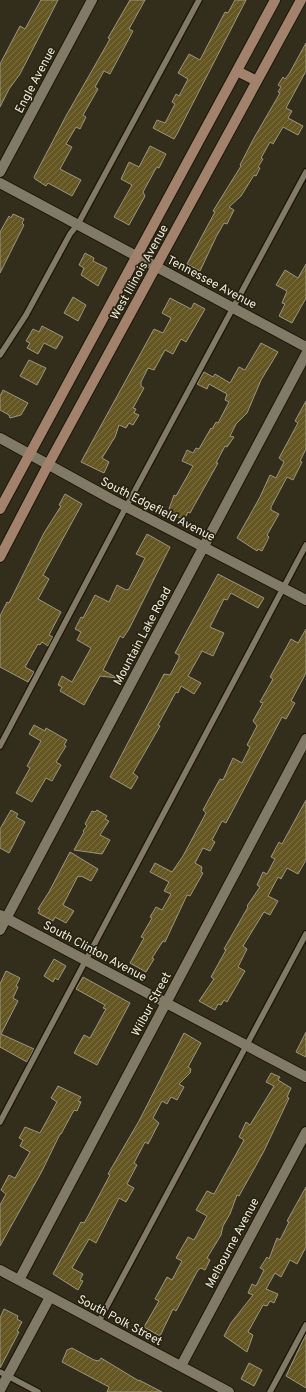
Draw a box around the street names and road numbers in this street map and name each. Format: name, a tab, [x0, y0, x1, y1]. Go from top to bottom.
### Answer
street label: Engle Avenue	[12, 45, 60, 116]
street label: West Illinois Avenue	[107, 222, 173, 323]
street label: Tennessee Avenue	[164, 252, 259, 313]
street label: South Edgefield Avenue	[98, 474, 218, 546]
street label: Mountain Lake Road	[110, 584, 176, 688]
street label: South Clinton Avenue	[40, 918, 149, 986]
street label: Wilbur Street	[128, 970, 175, 1039]
street label: Melbourne Avenue	[202, 1195, 263, 1291]
street label: South Polk Street	[74, 1292, 165, 1350]

